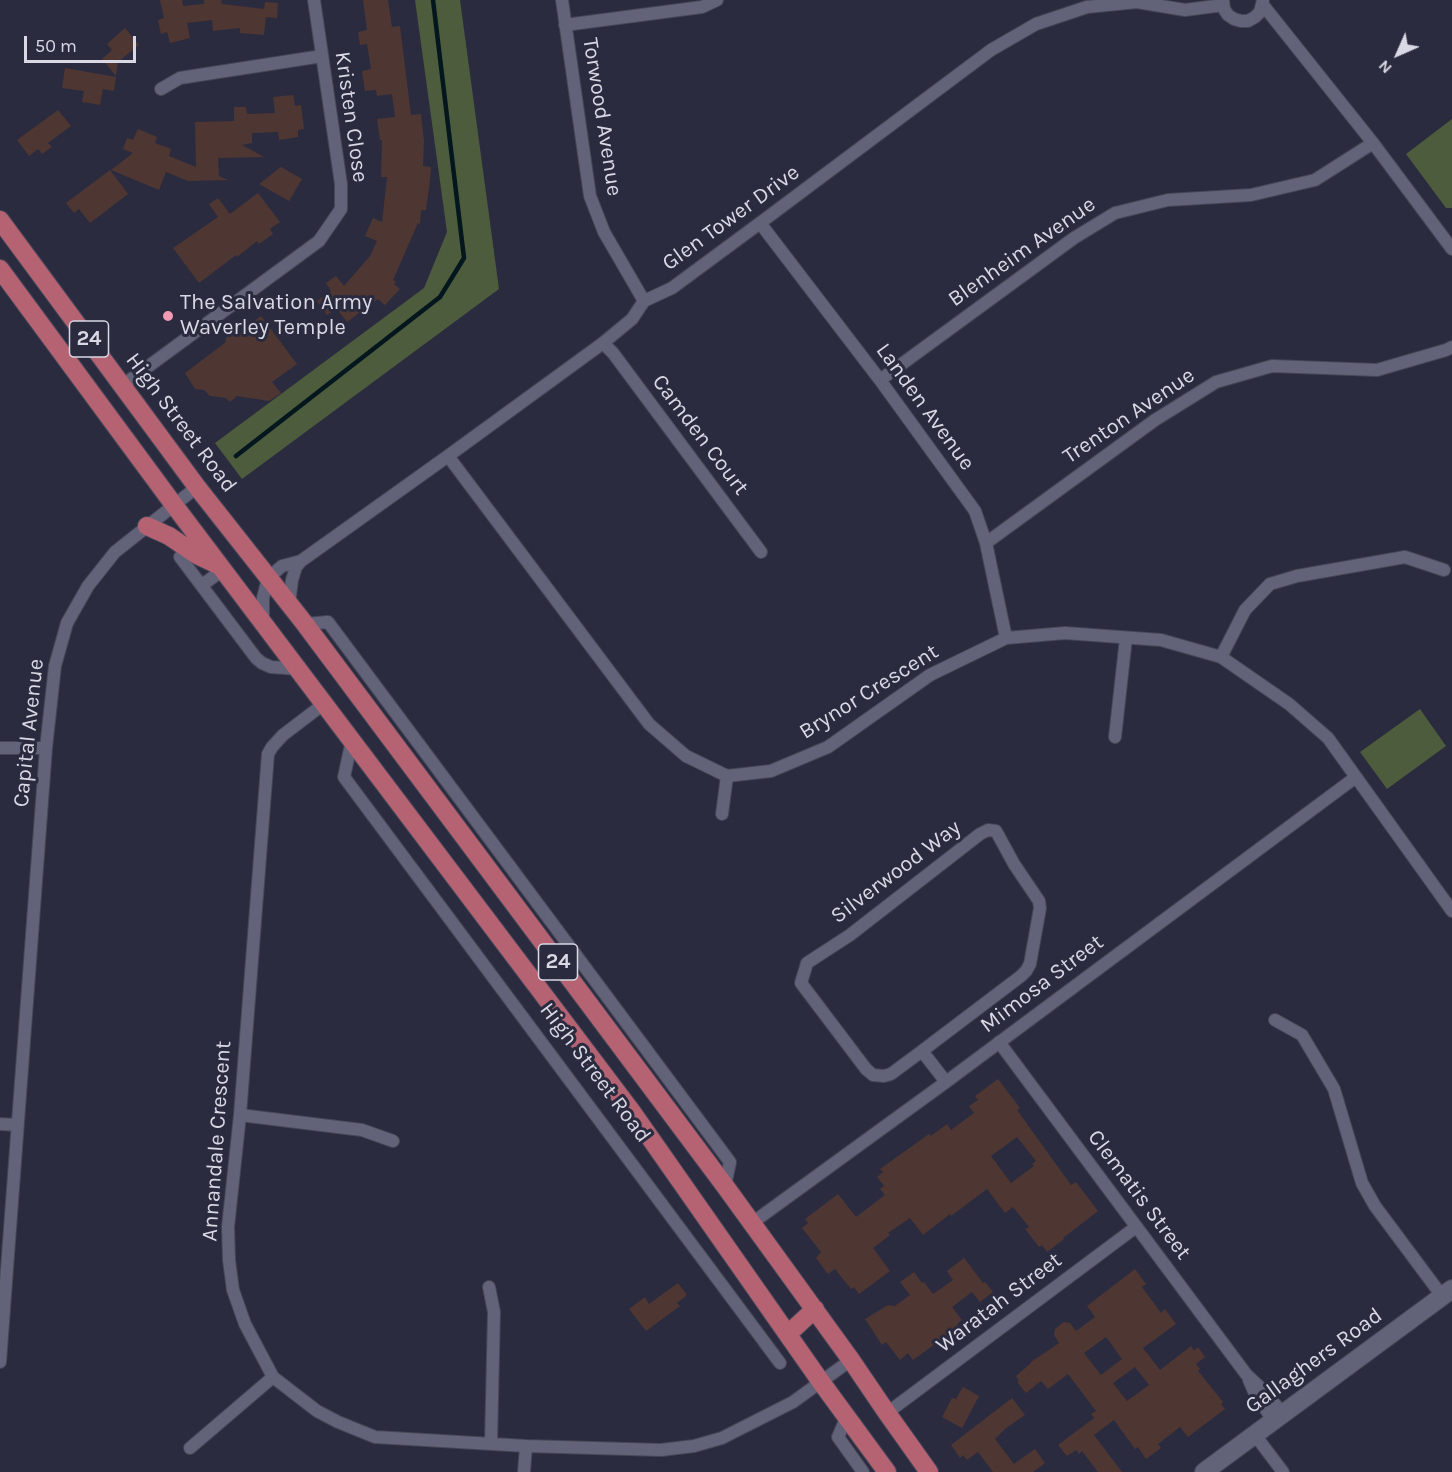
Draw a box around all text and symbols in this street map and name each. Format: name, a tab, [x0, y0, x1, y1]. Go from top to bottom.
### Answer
scale bar	[27, 24, 140, 62]
north arrow	[1368, 24, 1428, 84]
text: 50 m	[35, 35, 77, 57]
street label: Torwood Avenue	[576, 36, 628, 198]
street label: Kristen Close	[329, 50, 373, 184]
text: N	[1374, 56, 1396, 78]
street label: Glen Tower Drive	[657, 159, 805, 277]
street label: Blenheim Avenue	[943, 191, 1101, 313]
place label: The Salvation Army Waverley Temple	[180, 290, 372, 342]
marker: The Salvation Army Waverley Temple	[161, 309, 175, 323]
road number: 24	[70, 321, 109, 357]
street label: Landen Avenue	[870, 338, 980, 476]
street label: High Street Road	[120, 348, 242, 498]
street label: Trenton Avenue	[1058, 362, 1200, 470]
street label: Camden Court	[646, 370, 754, 500]
street label: Brynor Crescent	[795, 639, 943, 745]
street label: Capital Avenue	[8, 657, 50, 809]
street label: Silverwood Way	[826, 815, 966, 929]
street label: Mimosa Street	[975, 929, 1109, 1039]
road number: 24	[538, 944, 578, 980]
street label: High Street Road	[534, 998, 656, 1148]
street label: Annandale Crescent	[197, 1040, 237, 1242]
street label: Clematis Street	[1082, 1125, 1196, 1265]
street label: Waratah Street	[931, 1247, 1067, 1359]
street label: Gallaghers Road	[1240, 1302, 1388, 1420]

